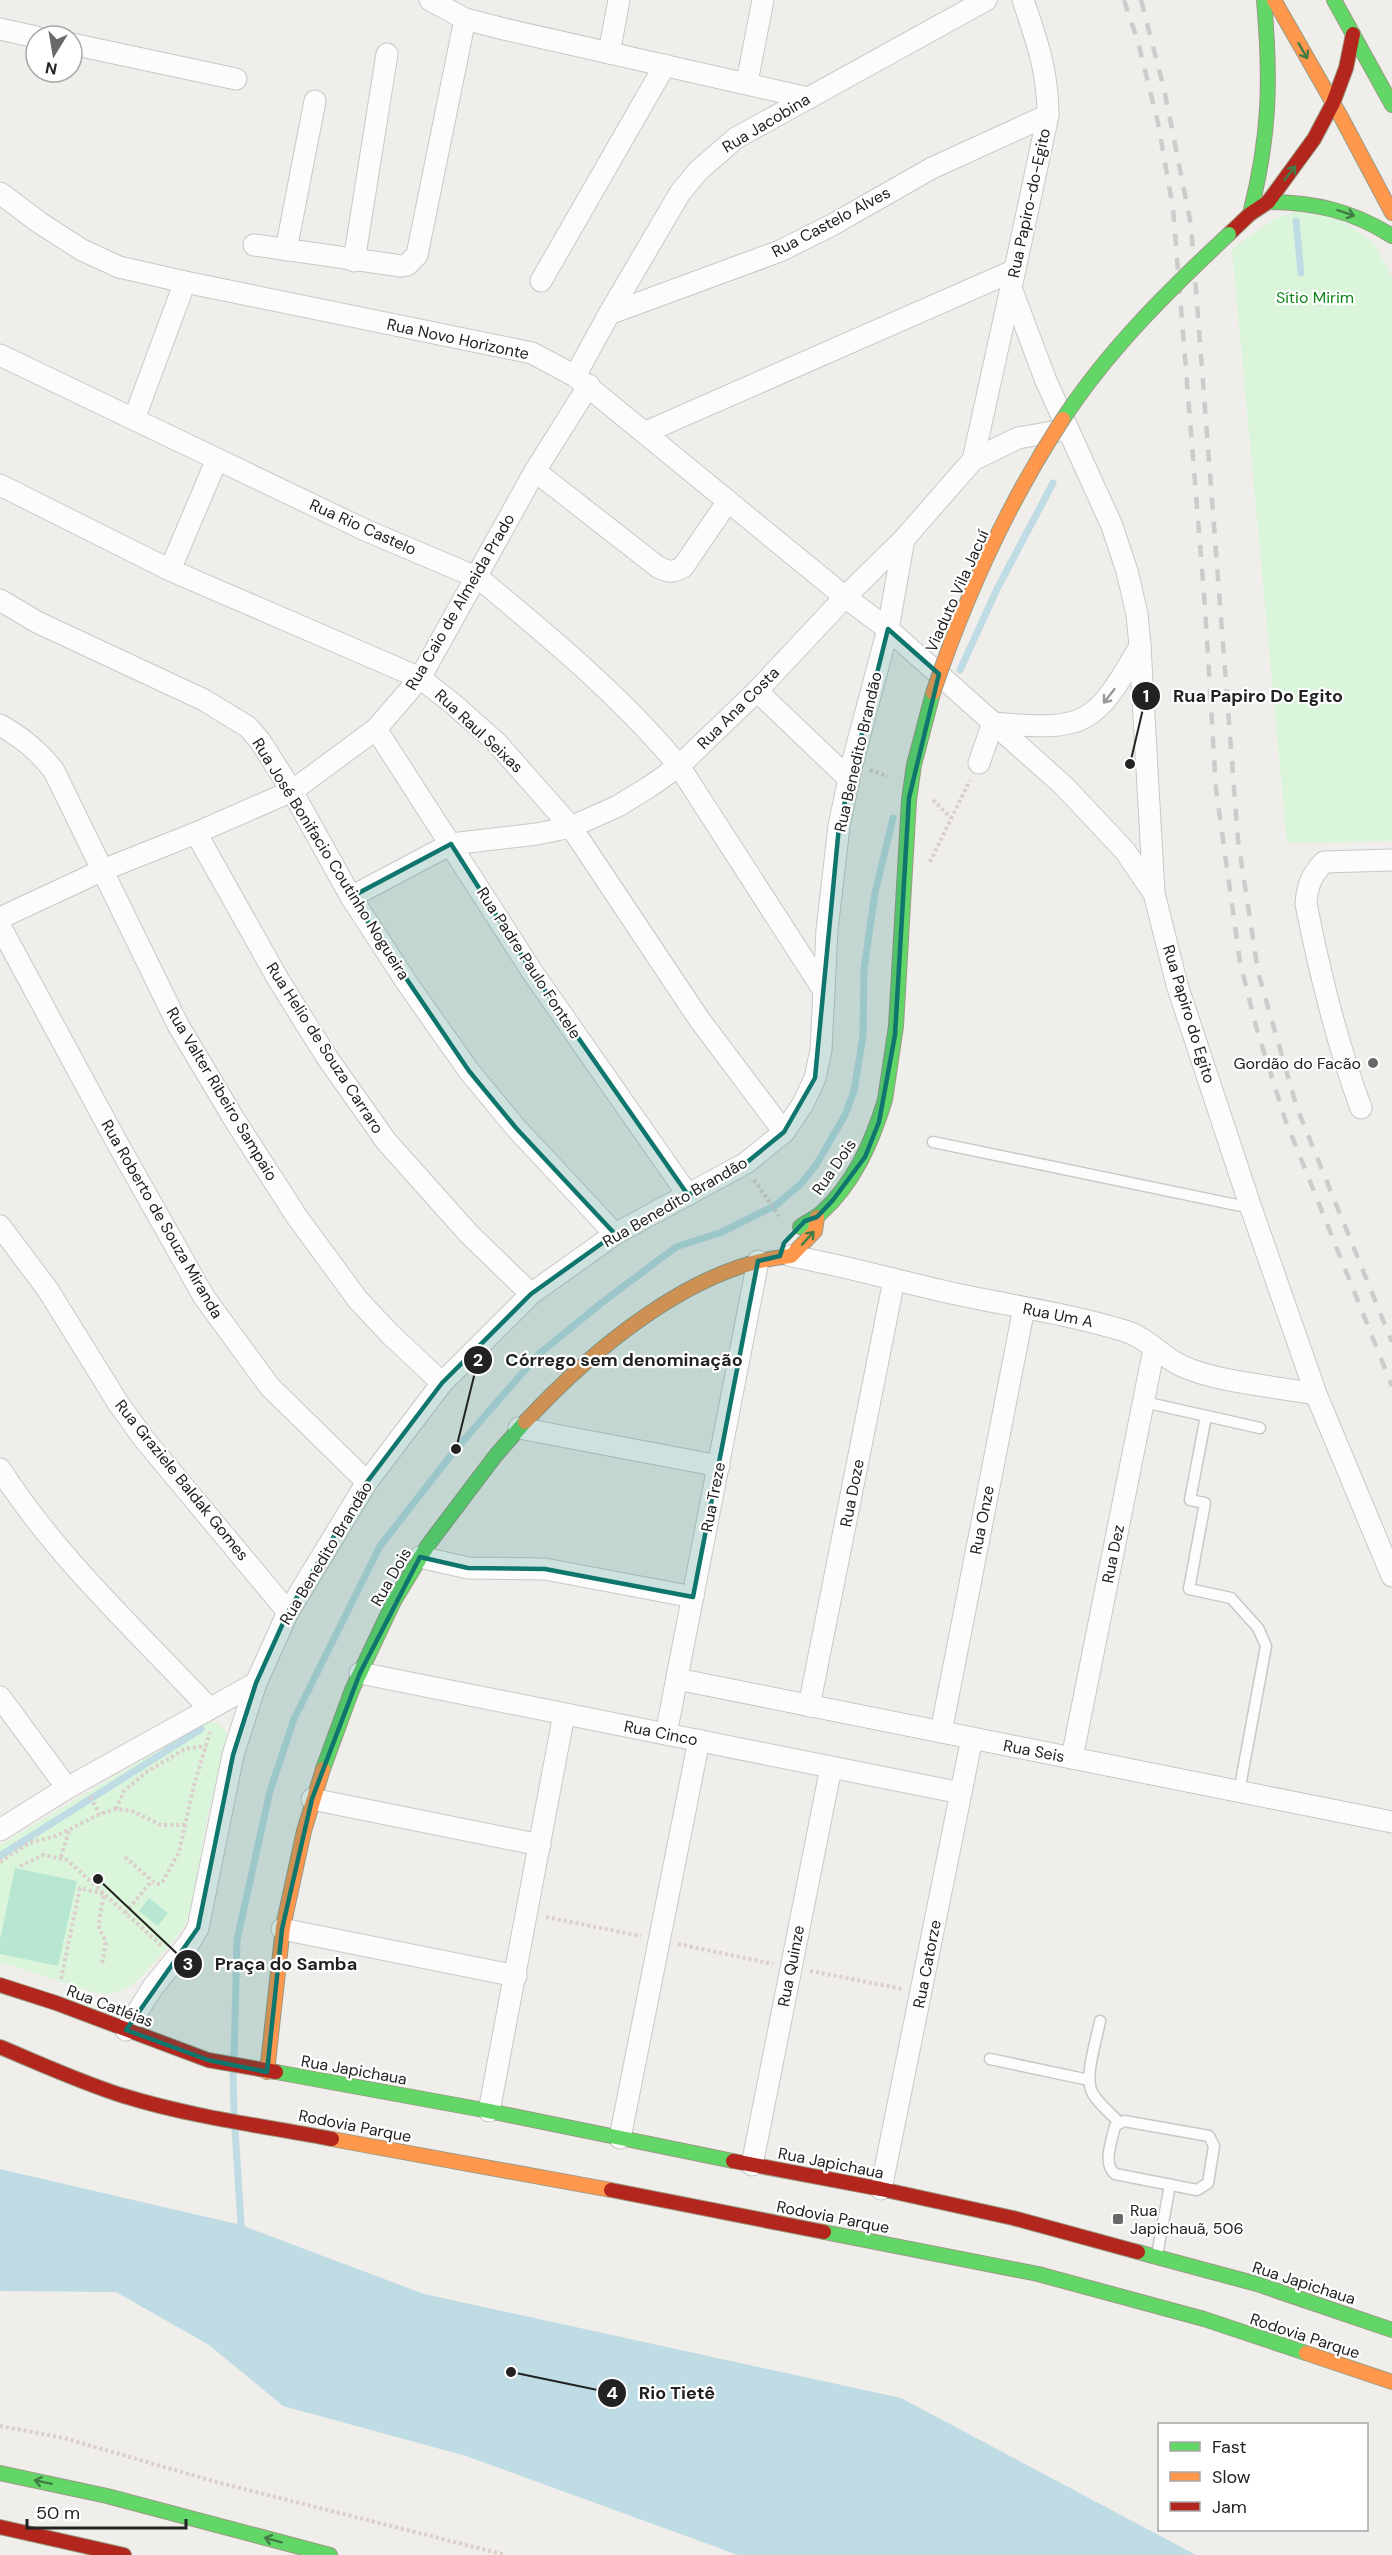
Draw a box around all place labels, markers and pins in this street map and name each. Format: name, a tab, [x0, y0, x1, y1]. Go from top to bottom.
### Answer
callout: Rua Papiro Do Egito	[1131, 678, 1355, 714]
place label: Gordão do Facão	[1233, 1053, 1361, 1074]
marker: Gordão do Facão	[1366, 1056, 1380, 1070]
callout: Córrego sem denominação	[463, 1342, 755, 1378]
callout: Praça do Samba	[173, 1946, 370, 1982]
place label: Rua Japichauã, 506	[1130, 2200, 1243, 2239]
marker: Rua Japichauã, 506	[1111, 2212, 1125, 2226]
callout: Rio Tietê	[597, 2375, 727, 2411]

